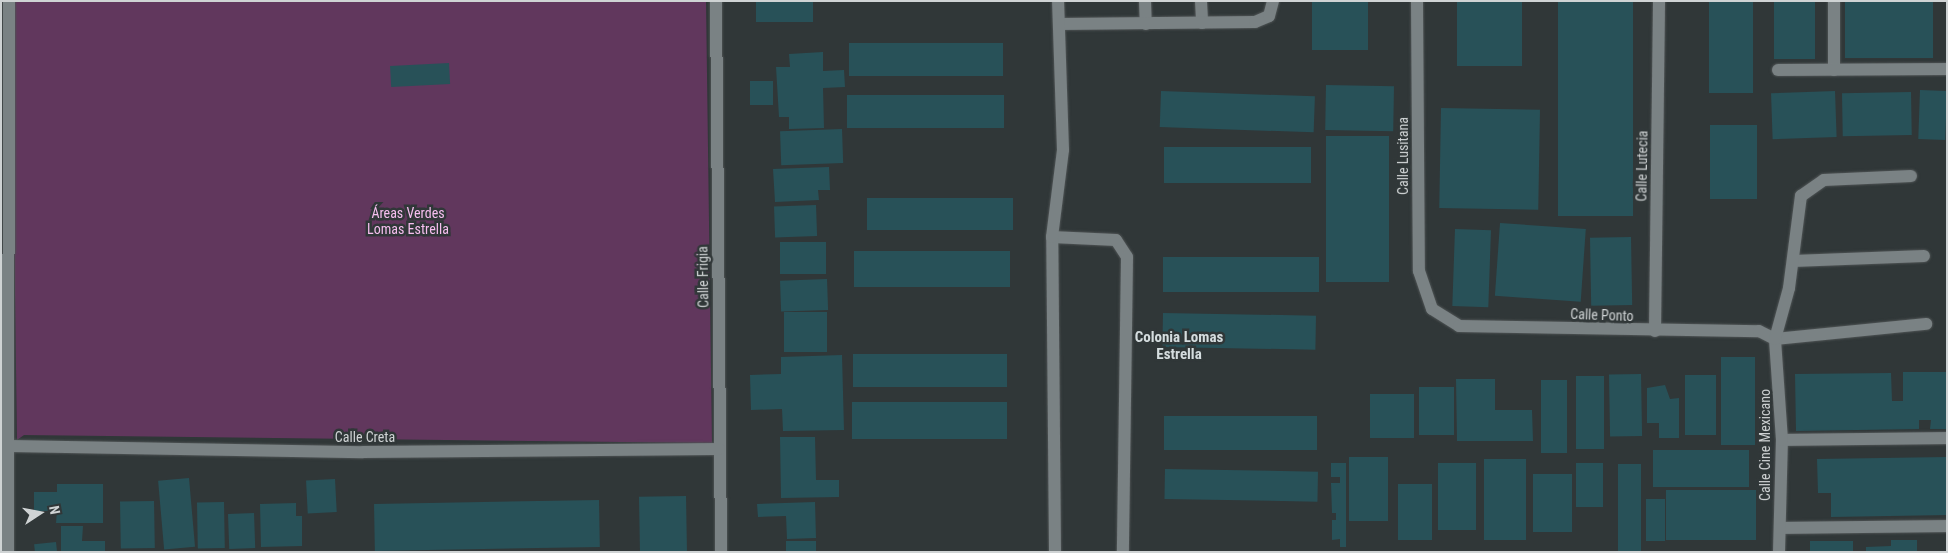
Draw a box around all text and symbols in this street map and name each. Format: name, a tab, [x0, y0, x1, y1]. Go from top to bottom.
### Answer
street label: Calle Lusitana	[1395, 117, 1411, 195]
street label: Calle Lutecia	[1633, 130, 1651, 202]
park label: Áreas Verdes Lomas Estrella	[367, 205, 449, 238]
street label: Calle Frigia	[694, 246, 712, 308]
street label: Calle Ponto	[1570, 305, 1634, 325]
district label: Colonia Lomas Estrella	[1135, 328, 1223, 363]
street label: Calle Cine Mexicano	[1757, 389, 1773, 501]
street label: Calle Creta	[335, 429, 395, 445]
north arrow	[15, 488, 65, 538]
text: N	[46, 504, 63, 516]

